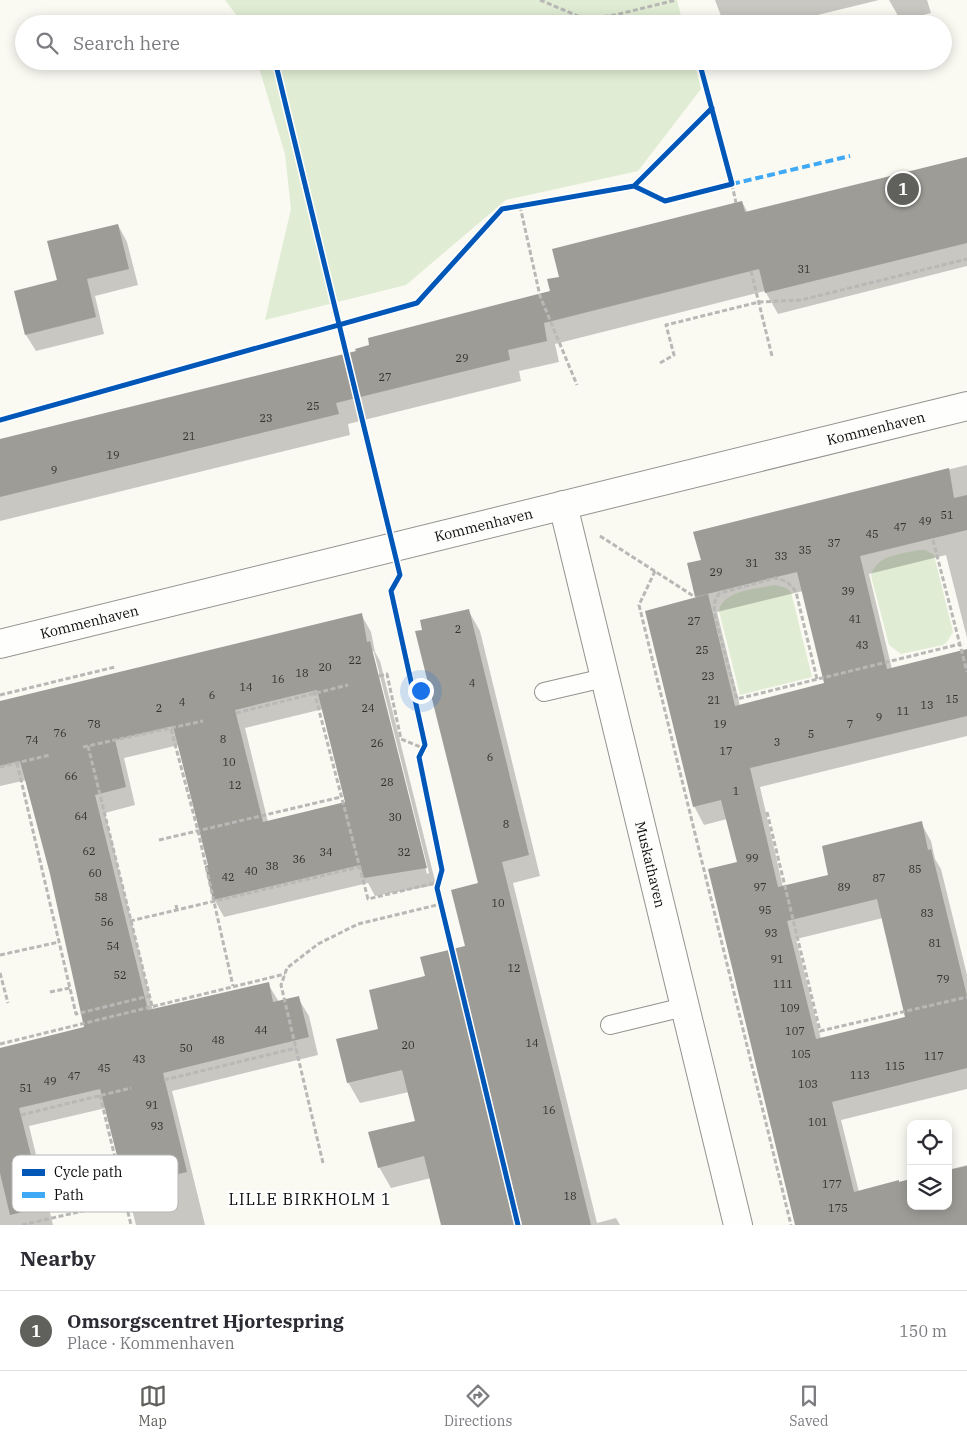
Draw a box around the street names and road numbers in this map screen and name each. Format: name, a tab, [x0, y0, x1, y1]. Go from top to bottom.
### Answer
street label: Kommenhaven	[825, 408, 927, 449]
street label: Kommenhaven	[433, 504, 535, 546]
street label: Kommenhaven	[38, 601, 140, 643]
street label: Muskathaven	[631, 819, 670, 910]

